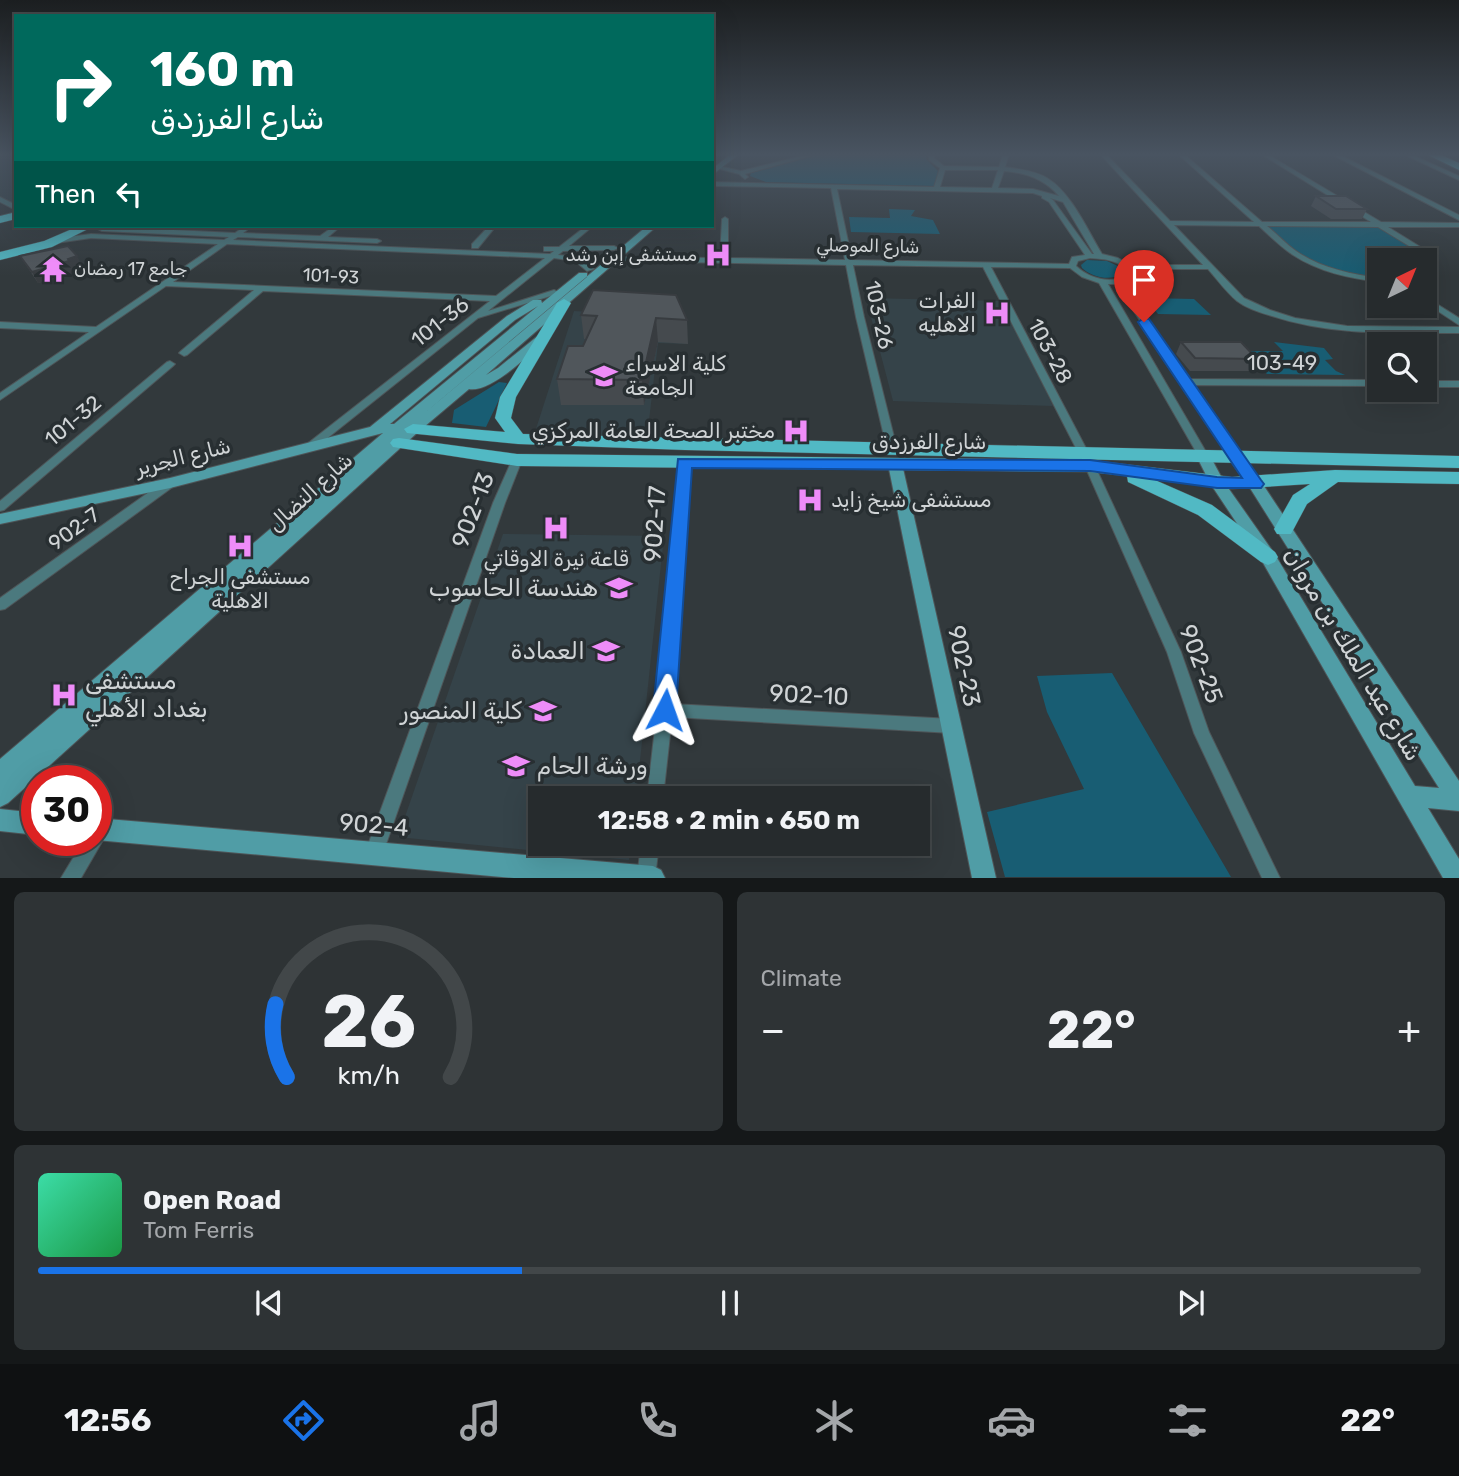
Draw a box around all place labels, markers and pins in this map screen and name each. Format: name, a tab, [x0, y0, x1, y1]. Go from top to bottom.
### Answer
hospital icon: مستشفى إبن رشد	[703, 240, 733, 270]
place label: مستشفى إبن رشد	[565, 244, 697, 266]
pin	[1114, 250, 1174, 322]
temple icon: جامع 17 رمضان	[38, 254, 68, 284]
place label: جامع 17 رمضان	[74, 258, 187, 282]
place label: الفرات الاهليه	[918, 288, 976, 337]
hospital icon: الفرات الاهليه	[982, 298, 1012, 328]
place label: كلية الاسراء الجامعة	[625, 351, 726, 400]
school or university icon: كلية الاسراء الجامعة	[589, 361, 619, 391]
hospital icon: مختبر الصحة العامة المركزي	[781, 416, 811, 446]
place label: مختبر الصحة العامة المركزي	[532, 418, 775, 445]
hospital icon: مستشفى شيخ زايد	[795, 485, 825, 515]
place label: مستشفى شيخ زايد	[831, 487, 991, 514]
hospital icon: قاعة نيرة الاوقاتي	[541, 513, 571, 543]
hospital icon: مستشفى الجراح الاهلية	[225, 531, 255, 561]
place label: قاعة نيرة الاوقاتي	[483, 546, 629, 575]
place label: مستشفى الجراح الاهلية	[170, 564, 310, 613]
school or university icon: هندسة الحاسوب	[604, 573, 634, 603]
place label: هندسة الحاسوب	[428, 574, 598, 602]
school or university icon: العمادة	[591, 636, 621, 666]
place label: العمادة	[511, 637, 585, 665]
place label: مستشفى بغداد الأهلي	[85, 667, 208, 727]
hospital icon: مستشفى بغداد الأهلي	[49, 680, 79, 710]
school or university icon: كلية المنصور	[528, 696, 558, 726]
place label: كلية المنصور	[399, 697, 522, 725]
school or university icon: ورشة الحام	[501, 751, 531, 781]
place label: ورشة الحام	[537, 752, 648, 782]

